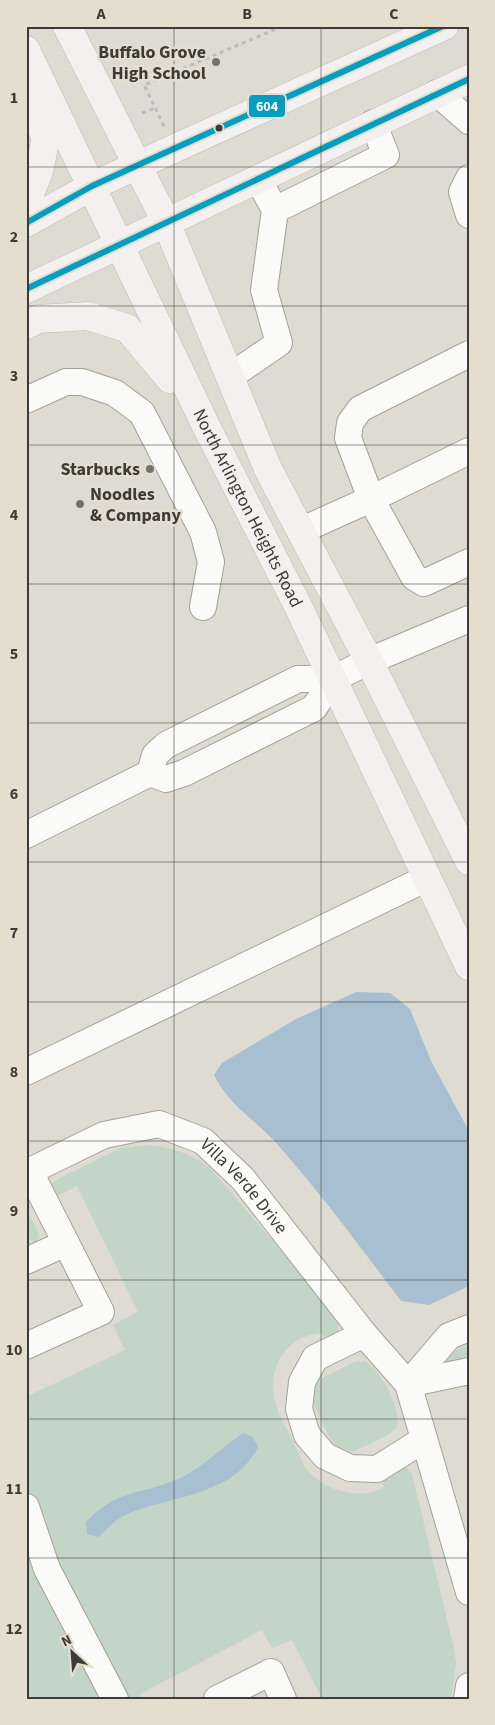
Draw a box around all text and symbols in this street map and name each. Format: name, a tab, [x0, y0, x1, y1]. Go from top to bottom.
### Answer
text: A	[95, 3, 106, 25]
text: B	[242, 3, 252, 25]
text: C	[389, 3, 399, 25]
place label: Buffalo Grove High School	[98, 40, 206, 86]
marker: Buffalo Grove High School	[210, 56, 222, 68]
text: 1	[10, 87, 18, 109]
line badge: 604	[248, 94, 286, 118]
text: 604	[256, 97, 279, 117]
unlabelled marker	[214, 123, 224, 133]
text: 2	[10, 226, 18, 248]
text: 3	[10, 365, 18, 387]
street label: North Arlington Heights Road	[187, 405, 309, 612]
place label: Starbucks	[61, 457, 140, 482]
marker: Starbucks	[144, 463, 156, 475]
place label: Noodles & Company	[90, 482, 181, 528]
marker: Noodles & Company	[74, 498, 86, 510]
text: 4	[10, 504, 19, 526]
text: 5	[10, 643, 18, 665]
text: 6	[10, 783, 18, 805]
text: 7	[10, 922, 18, 944]
text: 8	[10, 1061, 18, 1083]
street label: Villa Verde Drive	[194, 1133, 293, 1239]
text: 9	[10, 1200, 18, 1222]
text: 10	[6, 1339, 22, 1361]
text: 11	[6, 1478, 22, 1500]
text: 12	[6, 1618, 22, 1640]
north arrow	[48, 1628, 98, 1678]
text: N	[58, 1630, 75, 1652]

